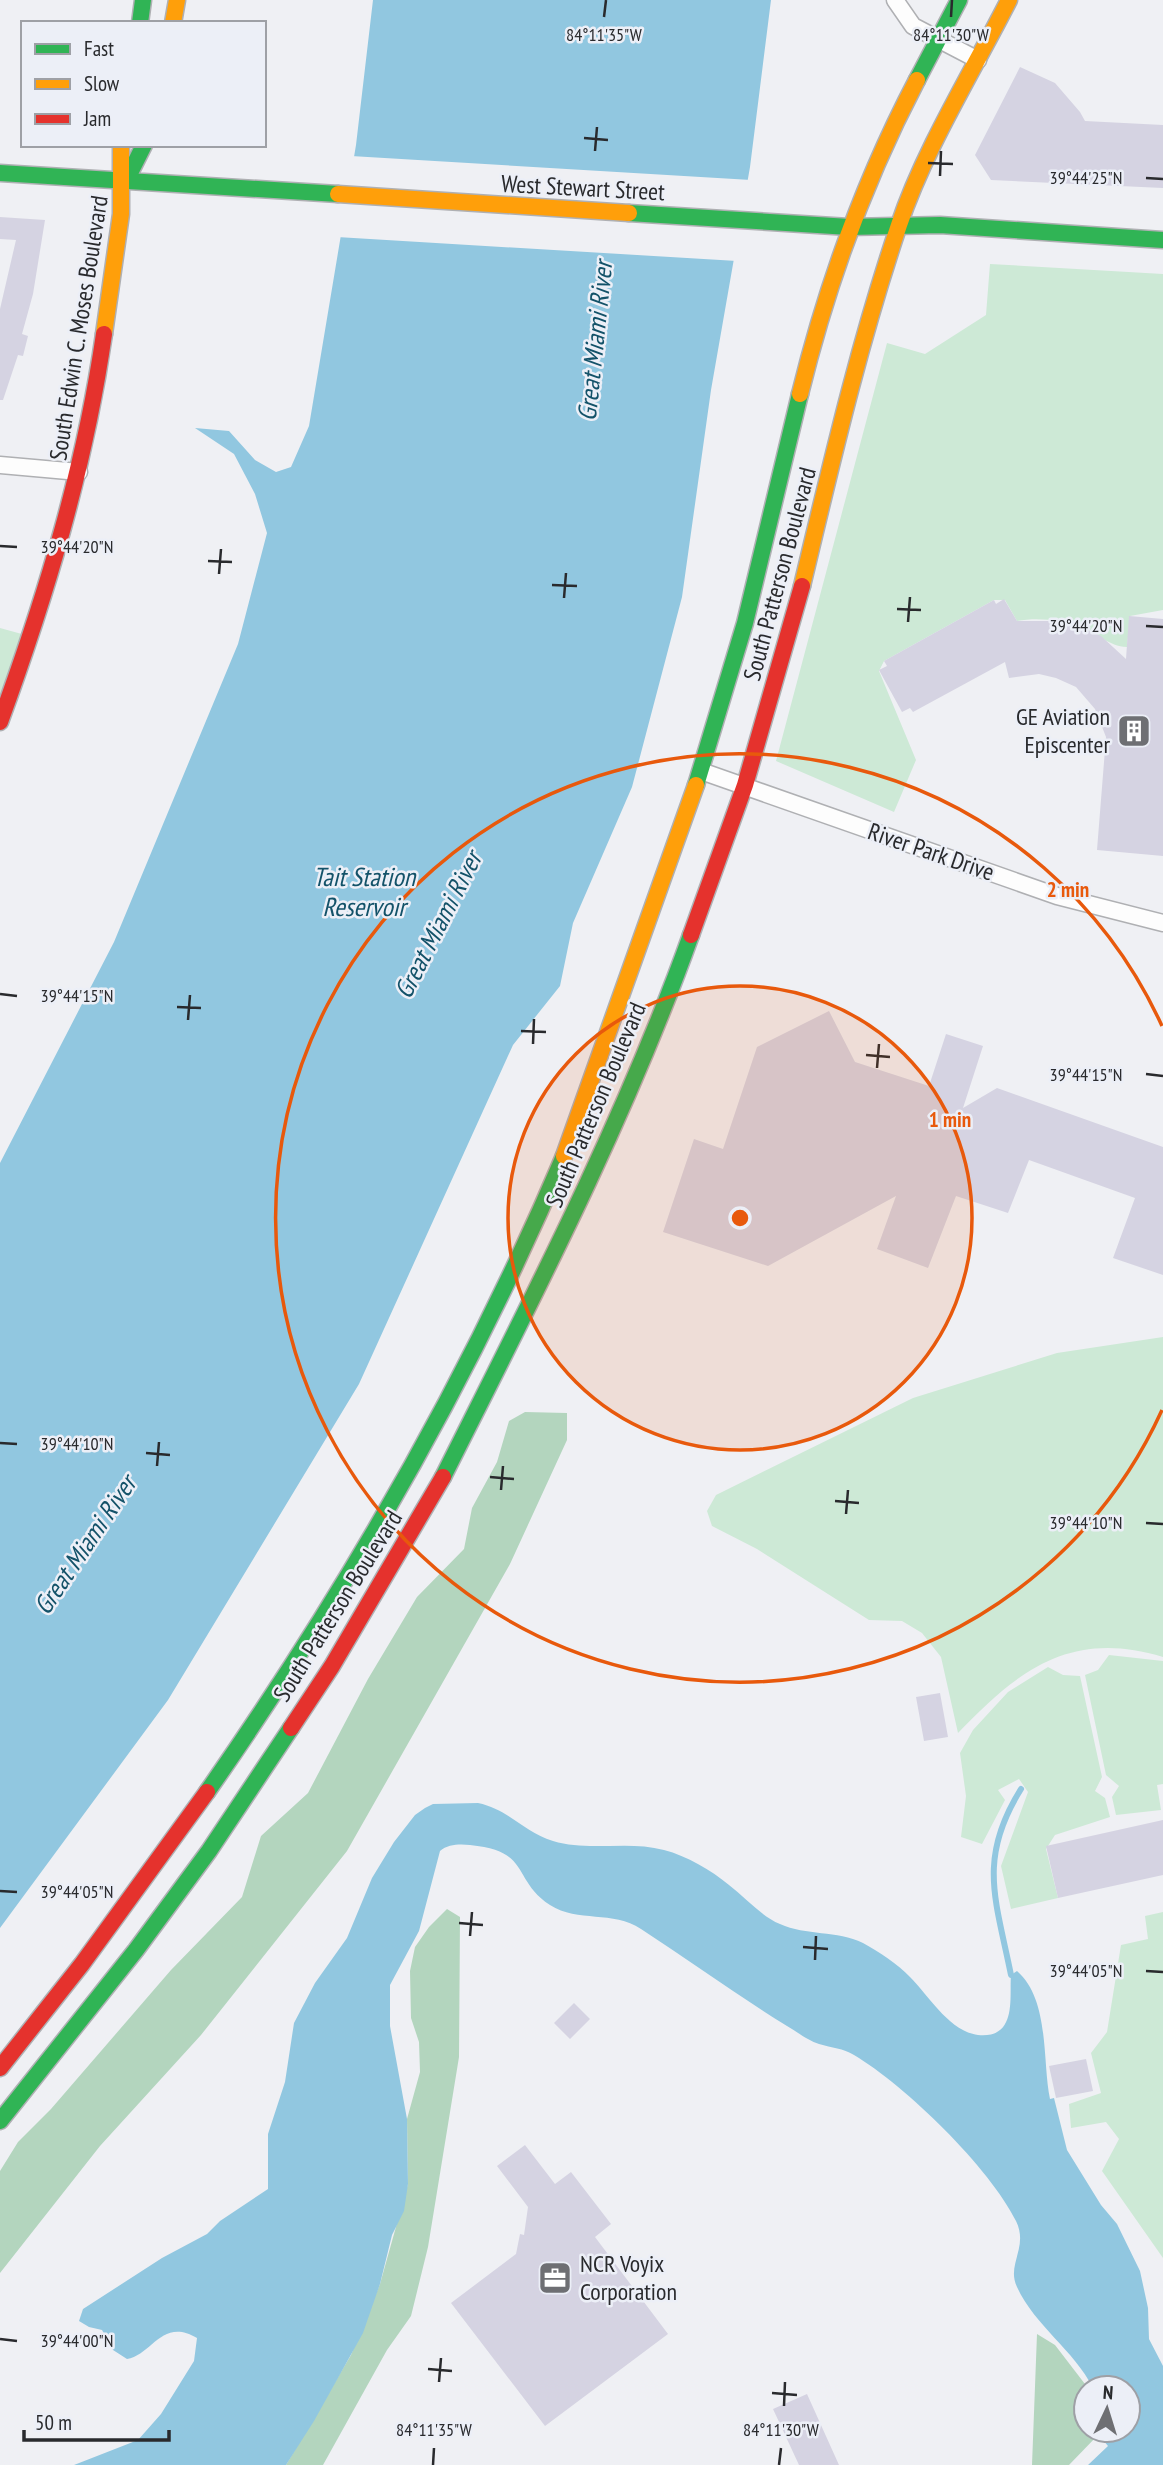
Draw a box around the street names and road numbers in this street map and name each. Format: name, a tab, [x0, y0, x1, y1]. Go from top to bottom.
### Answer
street label: West Stewart Street	[500, 168, 666, 207]
street label: South Edwin C. Moses Boulevard	[42, 193, 115, 463]
street label: South Patterson Boulevard	[736, 464, 823, 684]
street label: River Park Drive	[864, 815, 998, 888]
street label: South Patterson Boulevard	[538, 998, 653, 1212]
street label: South Patterson Boulevard	[266, 1504, 409, 1707]

